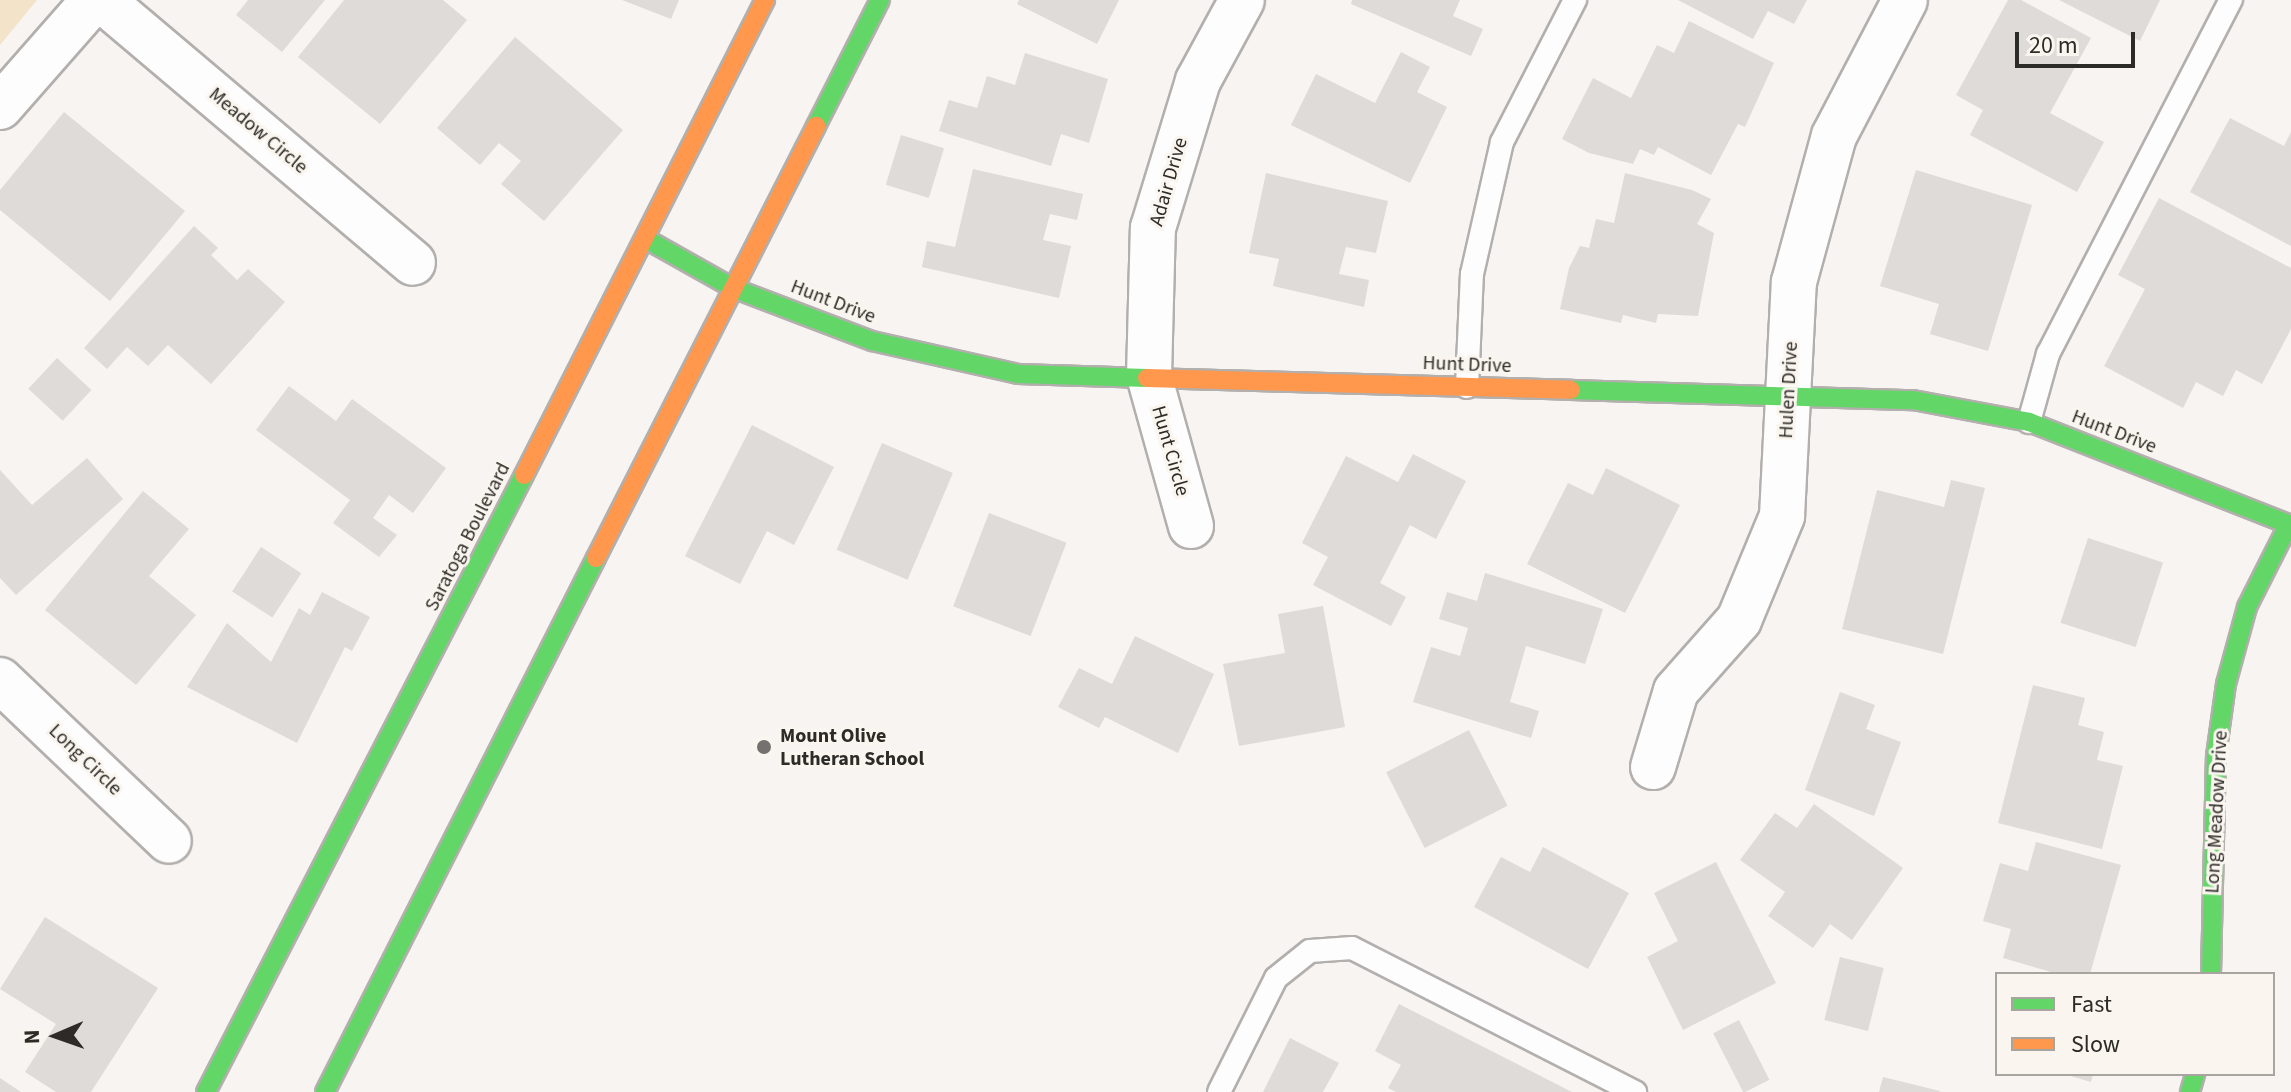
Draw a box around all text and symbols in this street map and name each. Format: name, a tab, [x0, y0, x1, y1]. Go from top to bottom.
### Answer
scale bar	[2019, 16, 2139, 66]
text: 20 m	[2029, 28, 2078, 63]
street label: Meadow Circle	[204, 83, 312, 179]
street label: Adair Drive	[1145, 135, 1193, 229]
street label: Hunt Drive	[787, 275, 879, 329]
street label: Hulen Drive	[1774, 341, 1804, 439]
street label: Hunt Drive	[1422, 351, 1512, 379]
street label: Hunt Circle	[1146, 403, 1194, 499]
street label: Hunt Drive	[2068, 405, 2160, 459]
street label: Saratoga Boulevard	[420, 459, 516, 615]
street label: Long Circle	[43, 719, 127, 801]
place label: Mount Olive Lutheran School	[780, 724, 924, 771]
street label: Long Meadow Drive	[2201, 730, 2233, 894]
marker: Mount Olive Lutheran School	[755, 738, 773, 756]
legend	[1995, 972, 2275, 1076]
text: Fast	[2071, 987, 2112, 1022]
north arrow	[16, 996, 96, 1076]
text: Slow	[2071, 1027, 2120, 1062]
text: N	[16, 1029, 48, 1045]

